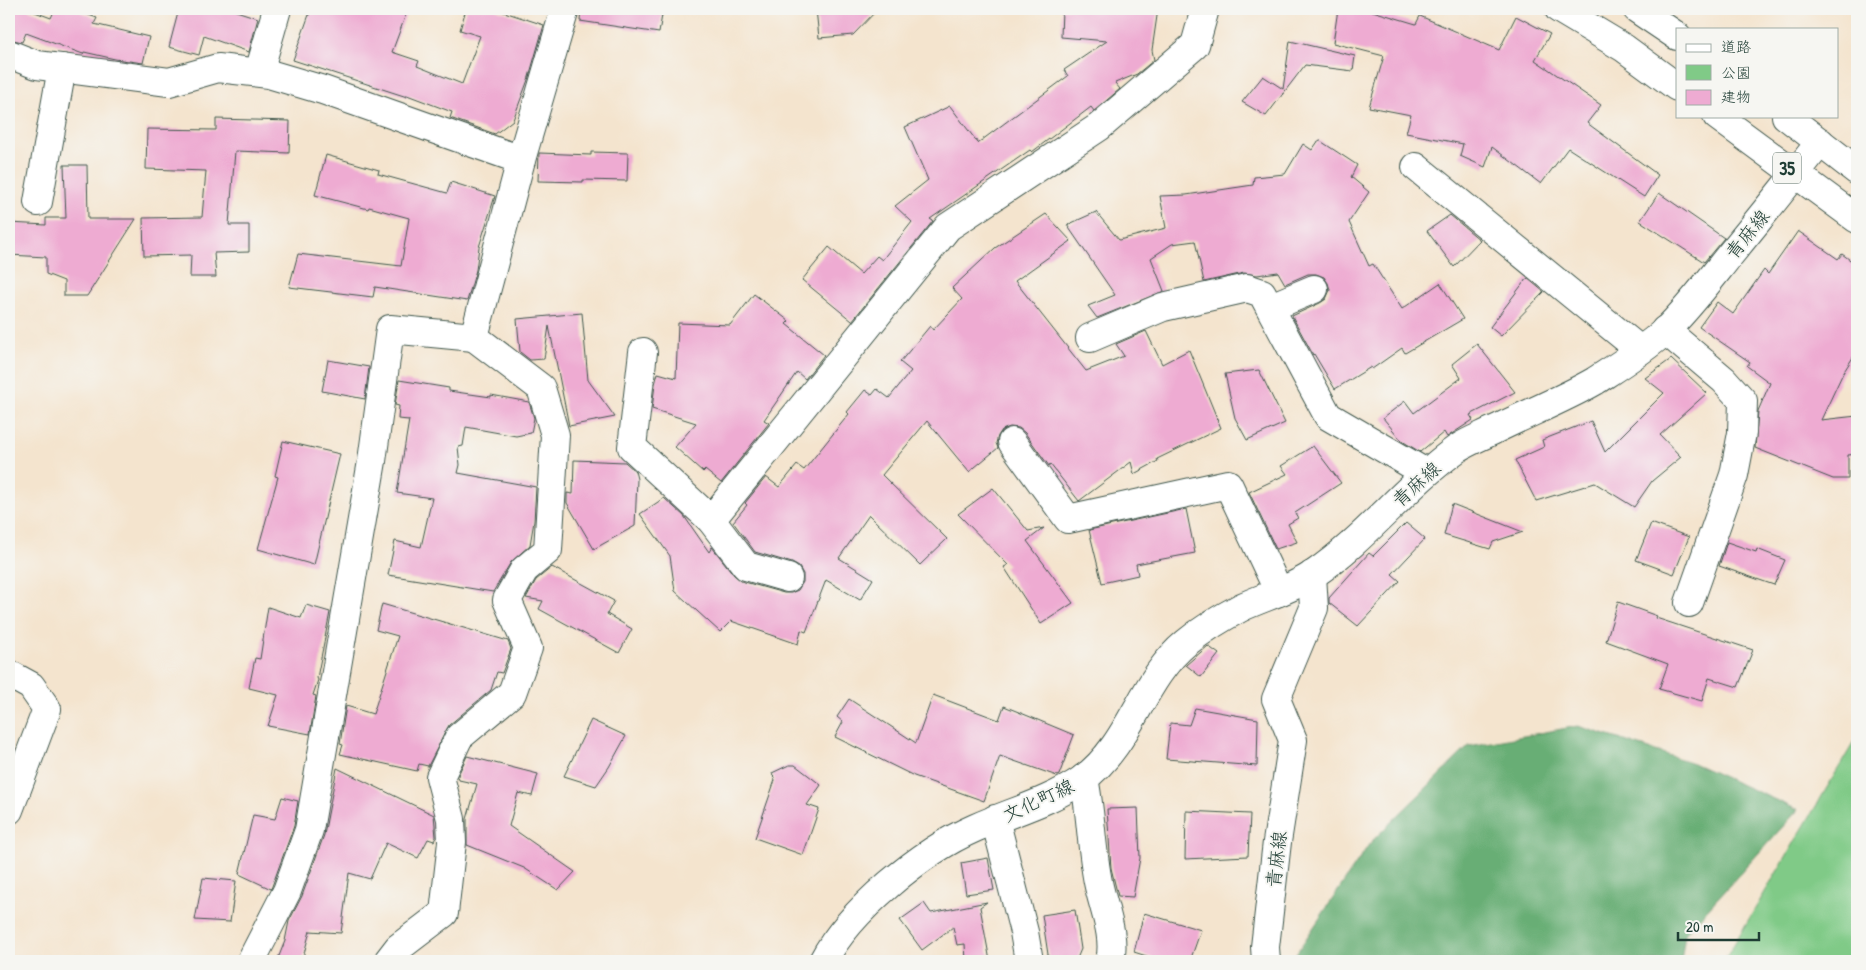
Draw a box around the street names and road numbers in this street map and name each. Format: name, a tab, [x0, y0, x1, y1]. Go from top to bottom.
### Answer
road number: 35	[1773, 152, 1801, 184]
street label: 青麻線	[1719, 204, 1775, 264]
street label: 青麻線	[1386, 455, 1446, 513]
street label: 文化町線	[998, 772, 1078, 828]
street label: 青麻線	[1260, 829, 1292, 889]

